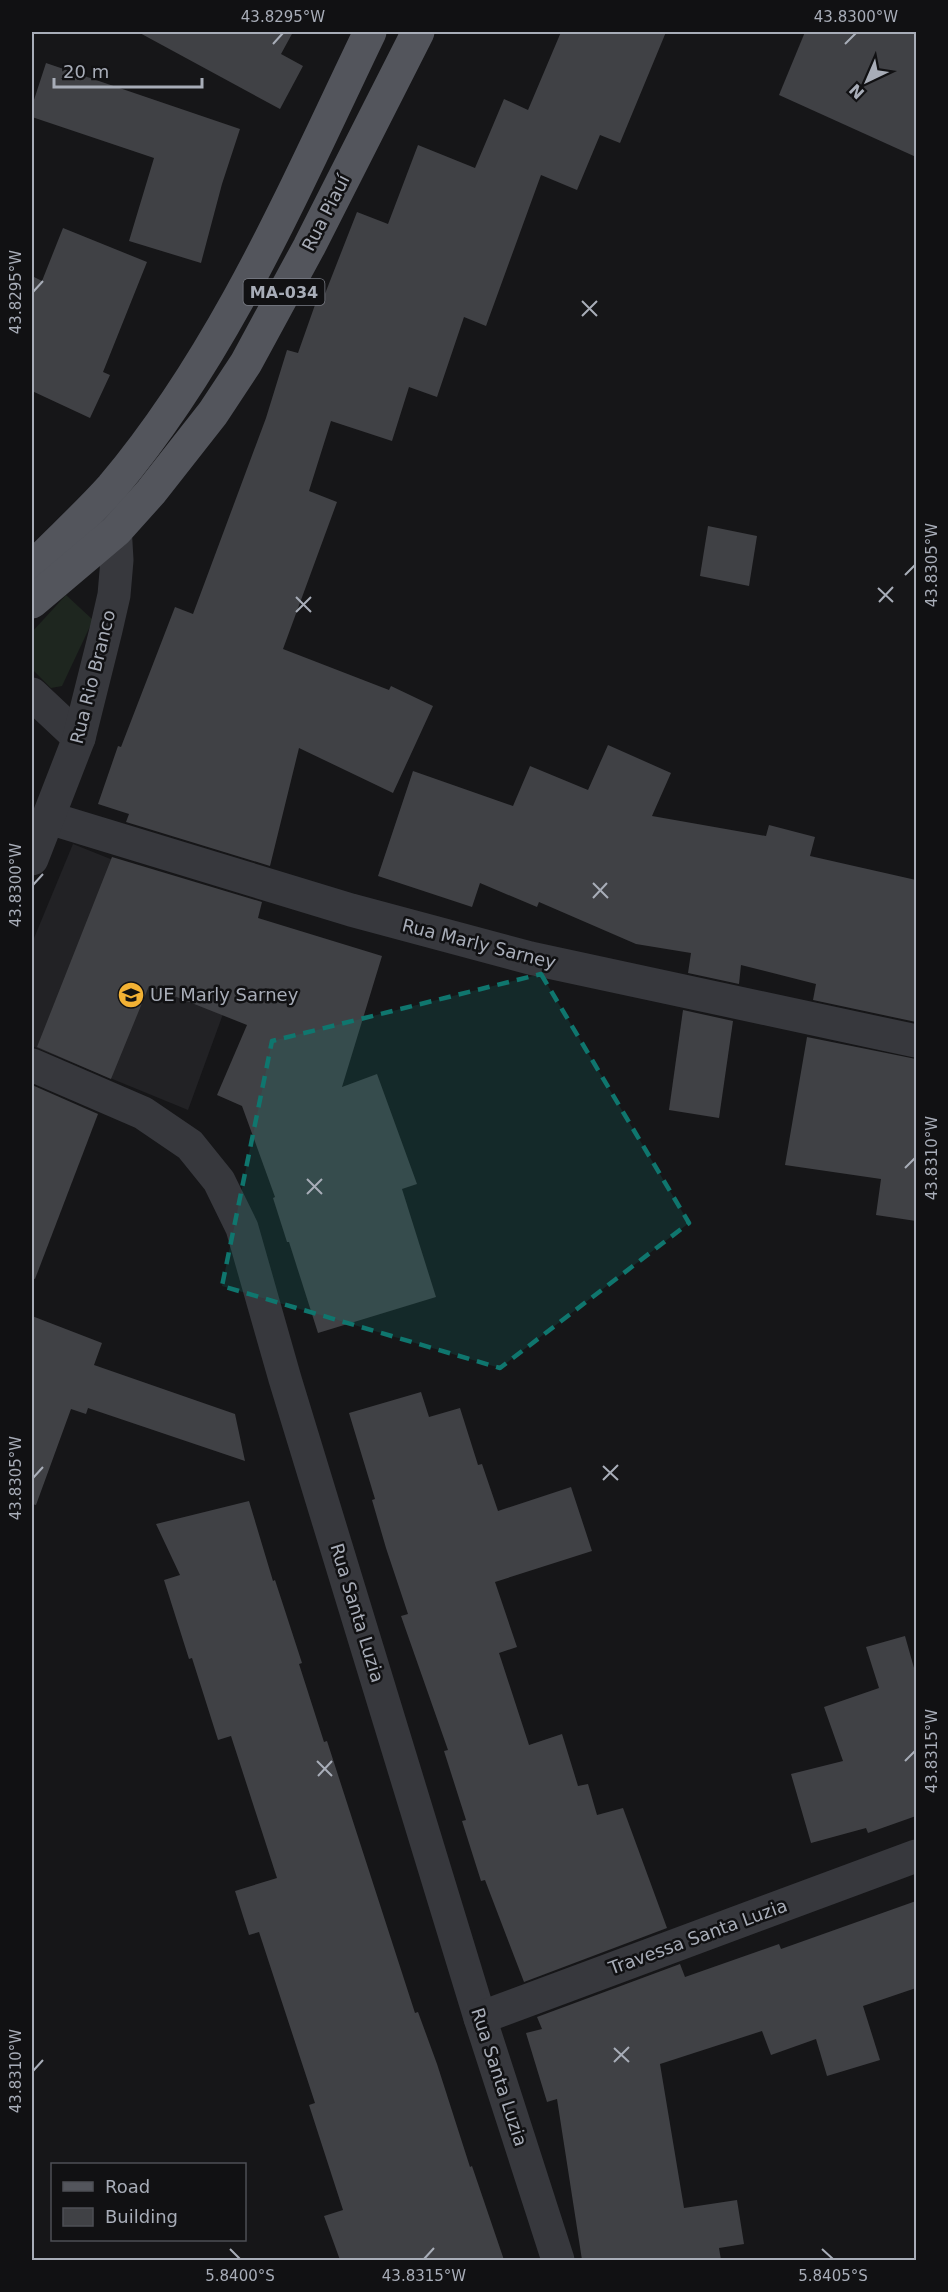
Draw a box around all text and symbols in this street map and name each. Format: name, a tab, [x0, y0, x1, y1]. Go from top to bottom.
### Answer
text: 43.8295°W	[241, 8, 325, 26]
text: 43.8300°W	[814, 8, 898, 26]
scale bar	[54, 51, 202, 89]
north arrow	[837, 51, 897, 111]
text: 20 m	[63, 61, 109, 82]
text: N	[846, 80, 868, 103]
street label: Rua Piauí	[297, 170, 354, 254]
text: 43.8295°W	[7, 250, 25, 334]
road number: MA-034	[244, 279, 324, 305]
text: 43.8305°W	[923, 523, 941, 607]
street label: Rua Rio Branco	[66, 608, 119, 746]
text: 43.8300°W	[7, 843, 25, 927]
street label: Rua Marly Sarney	[400, 914, 559, 973]
school or university icon: UE Marly Sarney	[116, 980, 146, 1010]
place label: UE Marly Sarney	[150, 984, 299, 1005]
text: 43.8310°W	[923, 1116, 941, 1200]
text: 43.8305°W	[7, 1436, 25, 1520]
street label: Rua Santa Luzia	[326, 1541, 389, 1685]
text: 43.8315°W	[923, 1709, 941, 1793]
street label: Travessa Santa Luzia	[605, 1894, 790, 1979]
street label: Rua Santa Luzia	[467, 2005, 532, 2149]
text: 43.8310°W	[7, 2029, 25, 2113]
legend	[51, 2163, 246, 2241]
text: Road	[105, 2176, 150, 2197]
text: Building	[105, 2206, 178, 2227]
text: 5.8400°S	[205, 2267, 275, 2285]
text: 43.8315°W	[382, 2267, 466, 2285]
text: 5.8405°S	[798, 2267, 868, 2285]

